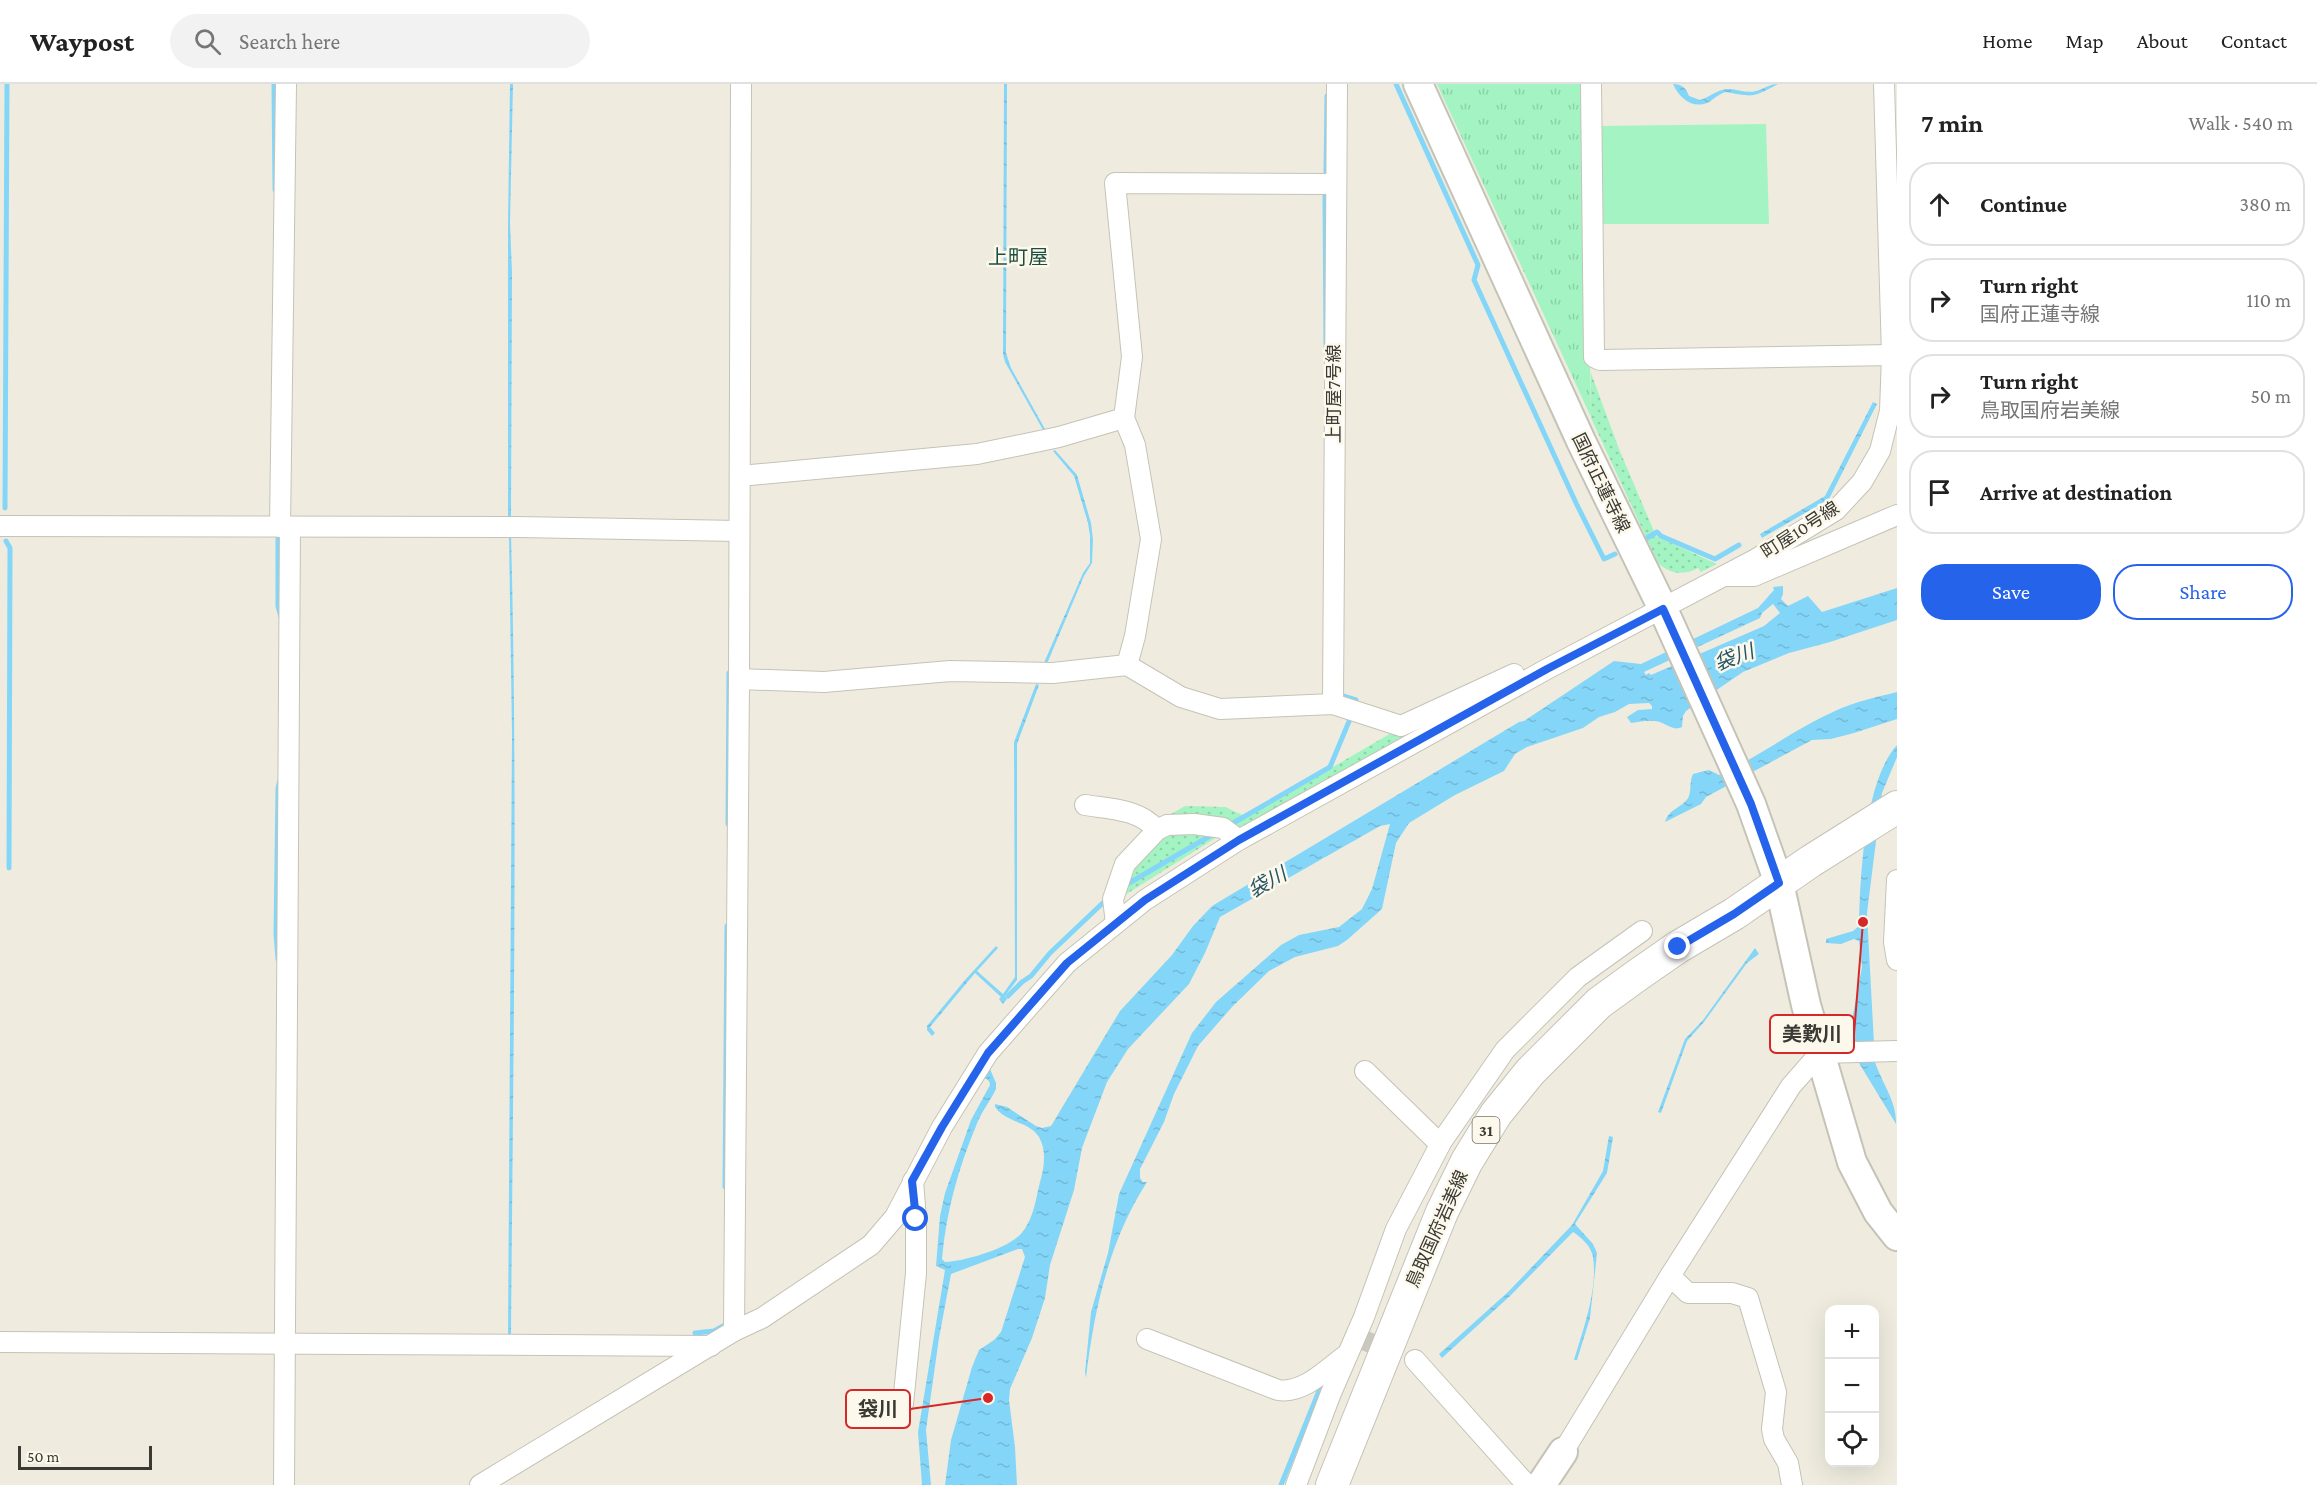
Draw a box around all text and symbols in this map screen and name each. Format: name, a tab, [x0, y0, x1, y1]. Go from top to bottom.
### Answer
search box	[170, 14, 590, 68]
icon: search	[191, 25, 224, 58]
text: Waypost	[30, 26, 134, 57]
text: Search here	[239, 29, 340, 54]
text: Home	[1982, 29, 2032, 53]
text: Map	[2065, 29, 2104, 53]
text: About	[2137, 29, 2188, 53]
text: Contact	[2221, 29, 2287, 53]
text: 7 min	[1921, 109, 1983, 138]
text: Walk · 540 m	[2188, 112, 2293, 134]
icon: ahead	[1923, 188, 1956, 221]
text: Continue	[1980, 192, 2067, 217]
text: 380 m	[2240, 193, 2291, 215]
district label: 上町屋	[988, 246, 1048, 268]
text: Turn right	[1980, 273, 2078, 298]
icon: right	[1923, 284, 1956, 317]
text: 110 m	[2247, 289, 2291, 311]
text: 国府正蓮寺線	[1980, 303, 2100, 325]
street label: 上町屋7号線	[1324, 345, 1344, 443]
text: Turn right	[1980, 369, 2078, 394]
icon: right	[1923, 380, 1956, 413]
text: 50 m	[2250, 385, 2291, 407]
text: 鳥取国府岩美線	[1980, 399, 2120, 421]
street label: 国府正蓮寺線	[1568, 430, 1634, 536]
icon: arrive	[1923, 476, 1956, 509]
text: Arrive at destination	[1980, 480, 2172, 505]
street label: 町屋10号線	[1758, 498, 1842, 562]
button: Save	[1921, 564, 2101, 620]
button: Share	[2113, 564, 2293, 620]
water label: 袋川	[1711, 639, 1758, 674]
water label: 袋川	[1244, 862, 1292, 901]
route end	[1664, 933, 1690, 959]
callout: 美歎川	[1770, 1015, 1854, 1053]
text: 美歎川	[1782, 1023, 1842, 1045]
road number: 31	[1472, 1117, 1500, 1143]
street label: 鳥取国府岩美線	[1402, 1167, 1472, 1291]
route start	[902, 1205, 928, 1231]
map controls	[1825, 1305, 1879, 1467]
button: +	[1825, 1305, 1879, 1359]
button: −	[1825, 1359, 1879, 1413]
callout: 袋川	[846, 1390, 910, 1428]
text: 袋川	[858, 1398, 898, 1420]
button: locate	[1825, 1413, 1879, 1467]
scale bar	[18, 1443, 152, 1470]
text: 50 m	[27, 1448, 59, 1465]

